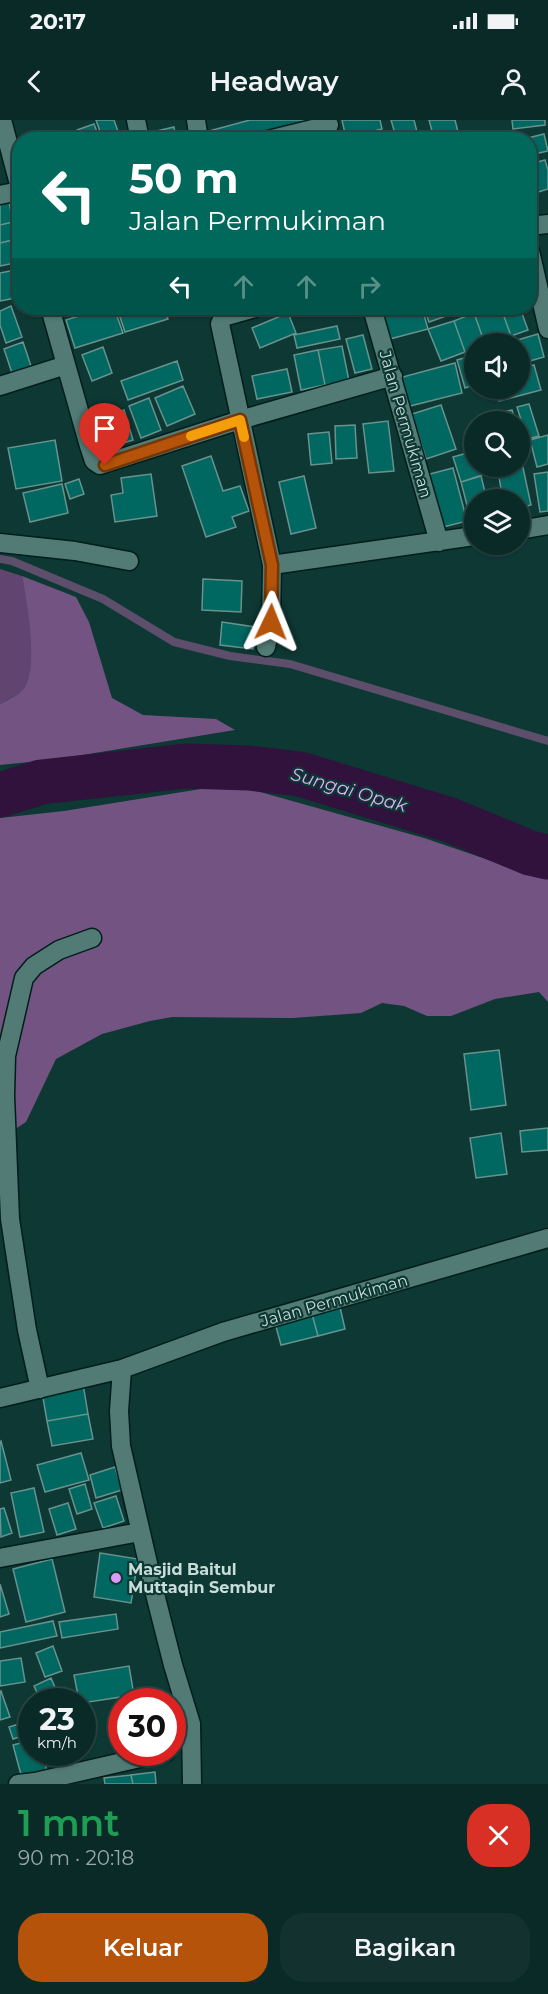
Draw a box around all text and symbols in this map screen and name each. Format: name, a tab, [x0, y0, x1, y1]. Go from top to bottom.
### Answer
text: 20:17	[30, 8, 86, 35]
icon: back	[18, 65, 51, 98]
text: Headway	[209, 65, 339, 98]
icon: person	[497, 65, 530, 98]
text: 50 m	[129, 152, 238, 204]
icon: left	[30, 156, 108, 234]
text: Jalan Permukiman	[129, 204, 386, 237]
icon: left	[164, 270, 197, 303]
icon: ahead	[227, 270, 260, 303]
icon: ahead	[290, 270, 323, 303]
icon: right	[353, 270, 386, 303]
map controls	[464, 333, 530, 555]
button: sound	[464, 333, 530, 399]
street label: Jalan Permukiman	[375, 347, 436, 500]
pin	[79, 403, 130, 465]
button: search	[464, 411, 530, 477]
icon: arrive	[88, 412, 121, 445]
button: layers	[464, 489, 530, 555]
position arrow	[239, 590, 303, 654]
water label: Sungai Opak	[288, 763, 411, 817]
street label: Jalan Permukiman	[257, 1270, 410, 1331]
place label: Masjid Baitul Muttaqin Sembur	[128, 1560, 275, 1597]
marker: Masjid Baitul Muttaqin Sembur	[109, 1571, 123, 1585]
speed limit sign: 30	[108, 1688, 186, 1766]
text: 23	[39, 1701, 75, 1738]
text: km/h	[37, 1733, 77, 1752]
text: 1 mnt	[18, 1801, 119, 1845]
button: close	[467, 1804, 530, 1867]
text: 90 m · 20:18	[18, 1846, 134, 1870]
button: Keluar	[18, 1913, 268, 1982]
button: Bagikan	[280, 1913, 530, 1982]

